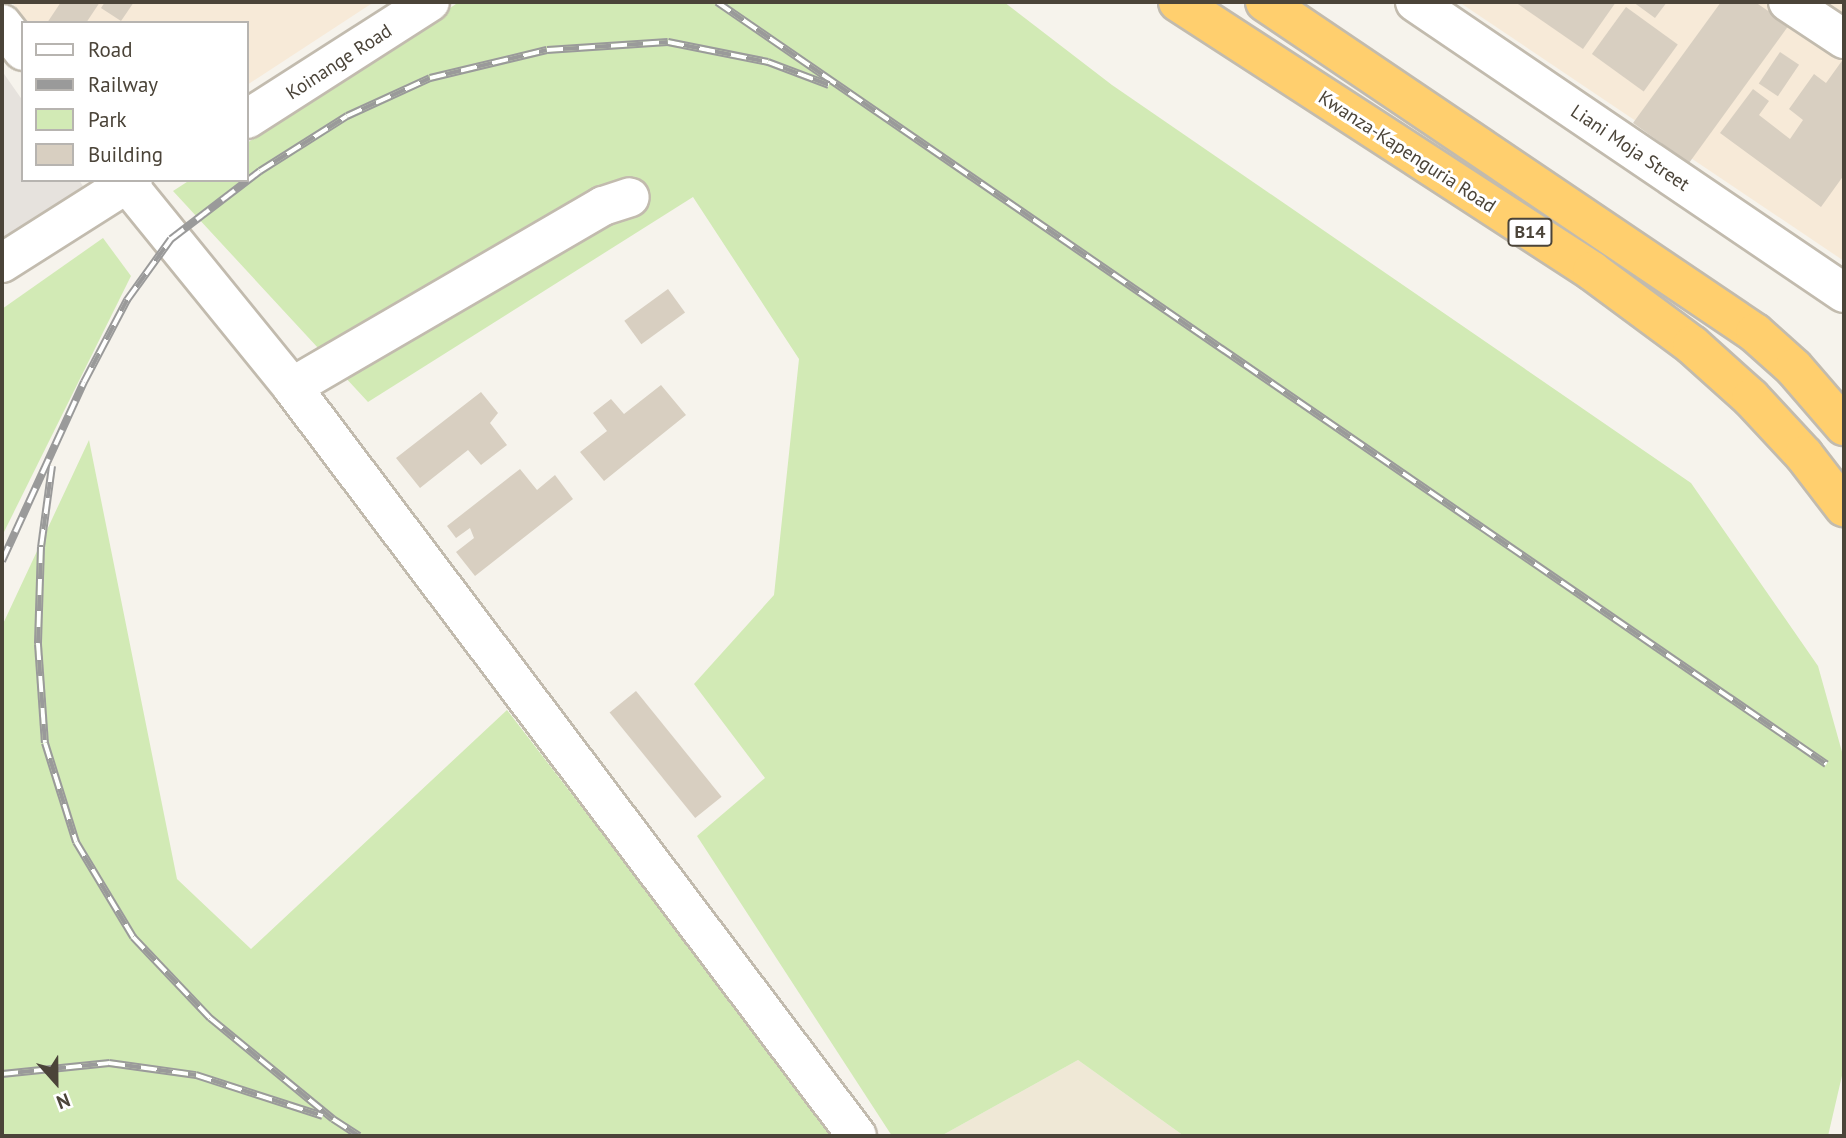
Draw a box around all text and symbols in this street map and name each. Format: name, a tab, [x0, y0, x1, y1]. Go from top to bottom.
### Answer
street label: Koinange Road	[282, 19, 396, 105]
legend	[21, 21, 248, 182]
text: Road	[88, 36, 132, 63]
text: Railway	[88, 71, 158, 98]
street label: Kwanza-Kapenguria Road	[1314, 86, 1500, 218]
street label: Liani Moja Street	[1566, 100, 1694, 196]
text: Park	[88, 106, 127, 133]
text: Building	[88, 141, 163, 168]
road number: B14	[1507, 218, 1553, 246]
north arrow	[21, 1047, 91, 1117]
text: N	[53, 1088, 74, 1115]

